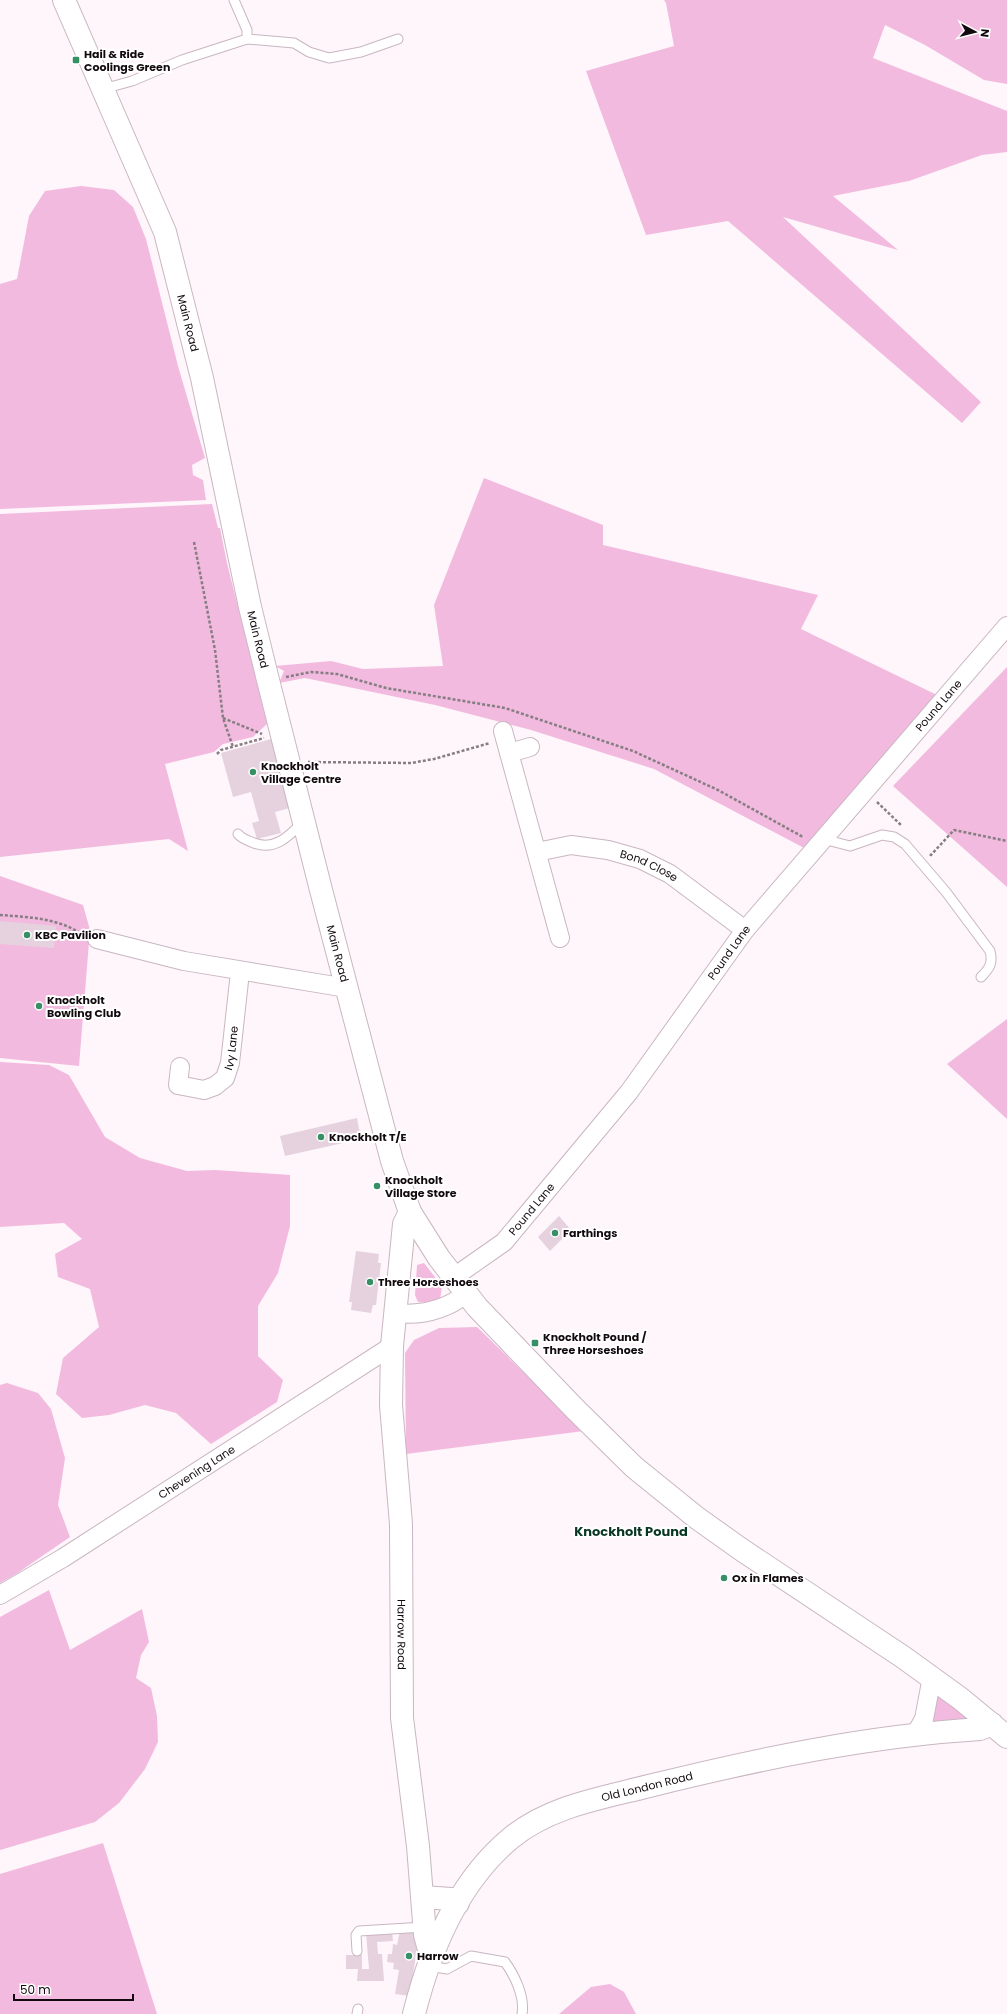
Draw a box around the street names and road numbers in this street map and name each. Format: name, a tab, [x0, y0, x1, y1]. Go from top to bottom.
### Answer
street label: Main Road	[173, 293, 203, 353]
street label: Main Road	[243, 609, 273, 670]
street label: Pound Lane	[912, 676, 966, 735]
street label: Bond Close	[618, 846, 681, 885]
street label: Pound Lane	[704, 921, 754, 983]
street label: Main Road	[323, 923, 353, 984]
street label: Ivy Lane	[220, 1025, 242, 1072]
street label: Pound Lane	[505, 1179, 558, 1239]
street label: Chevening Lane	[155, 1441, 238, 1503]
street label: Harrow Road	[393, 1599, 410, 1670]
street label: Old London Road	[600, 1768, 694, 1805]

